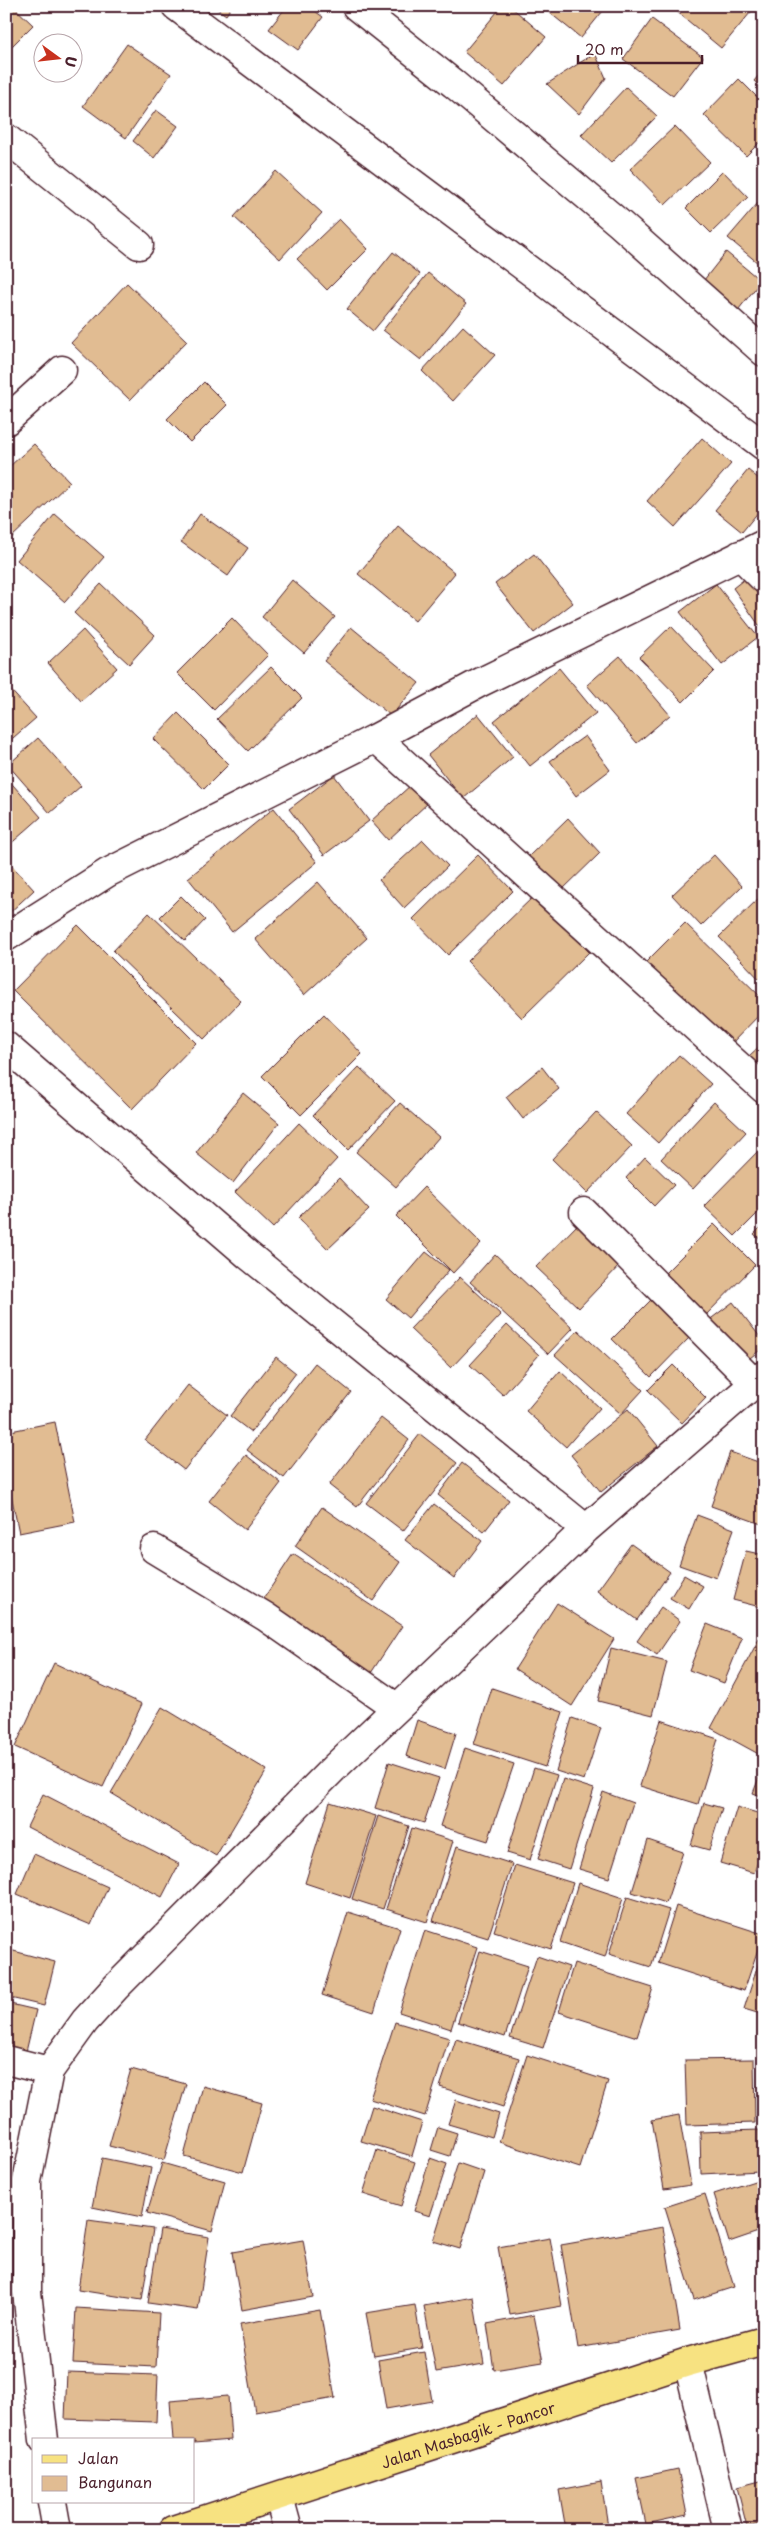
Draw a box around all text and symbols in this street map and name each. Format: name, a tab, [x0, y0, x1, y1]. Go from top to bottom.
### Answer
north arrow	[32, 32, 82, 82]
scale bar	[578, 32, 701, 64]
text: 20 m	[585, 37, 624, 60]
text: U	[60, 54, 83, 69]
street label: Jalan Masbagik - Pancor	[378, 2395, 558, 2473]
legend	[32, 2438, 195, 2504]
text: Jalan	[78, 2446, 119, 2469]
text: Bangunan	[78, 2470, 152, 2493]

